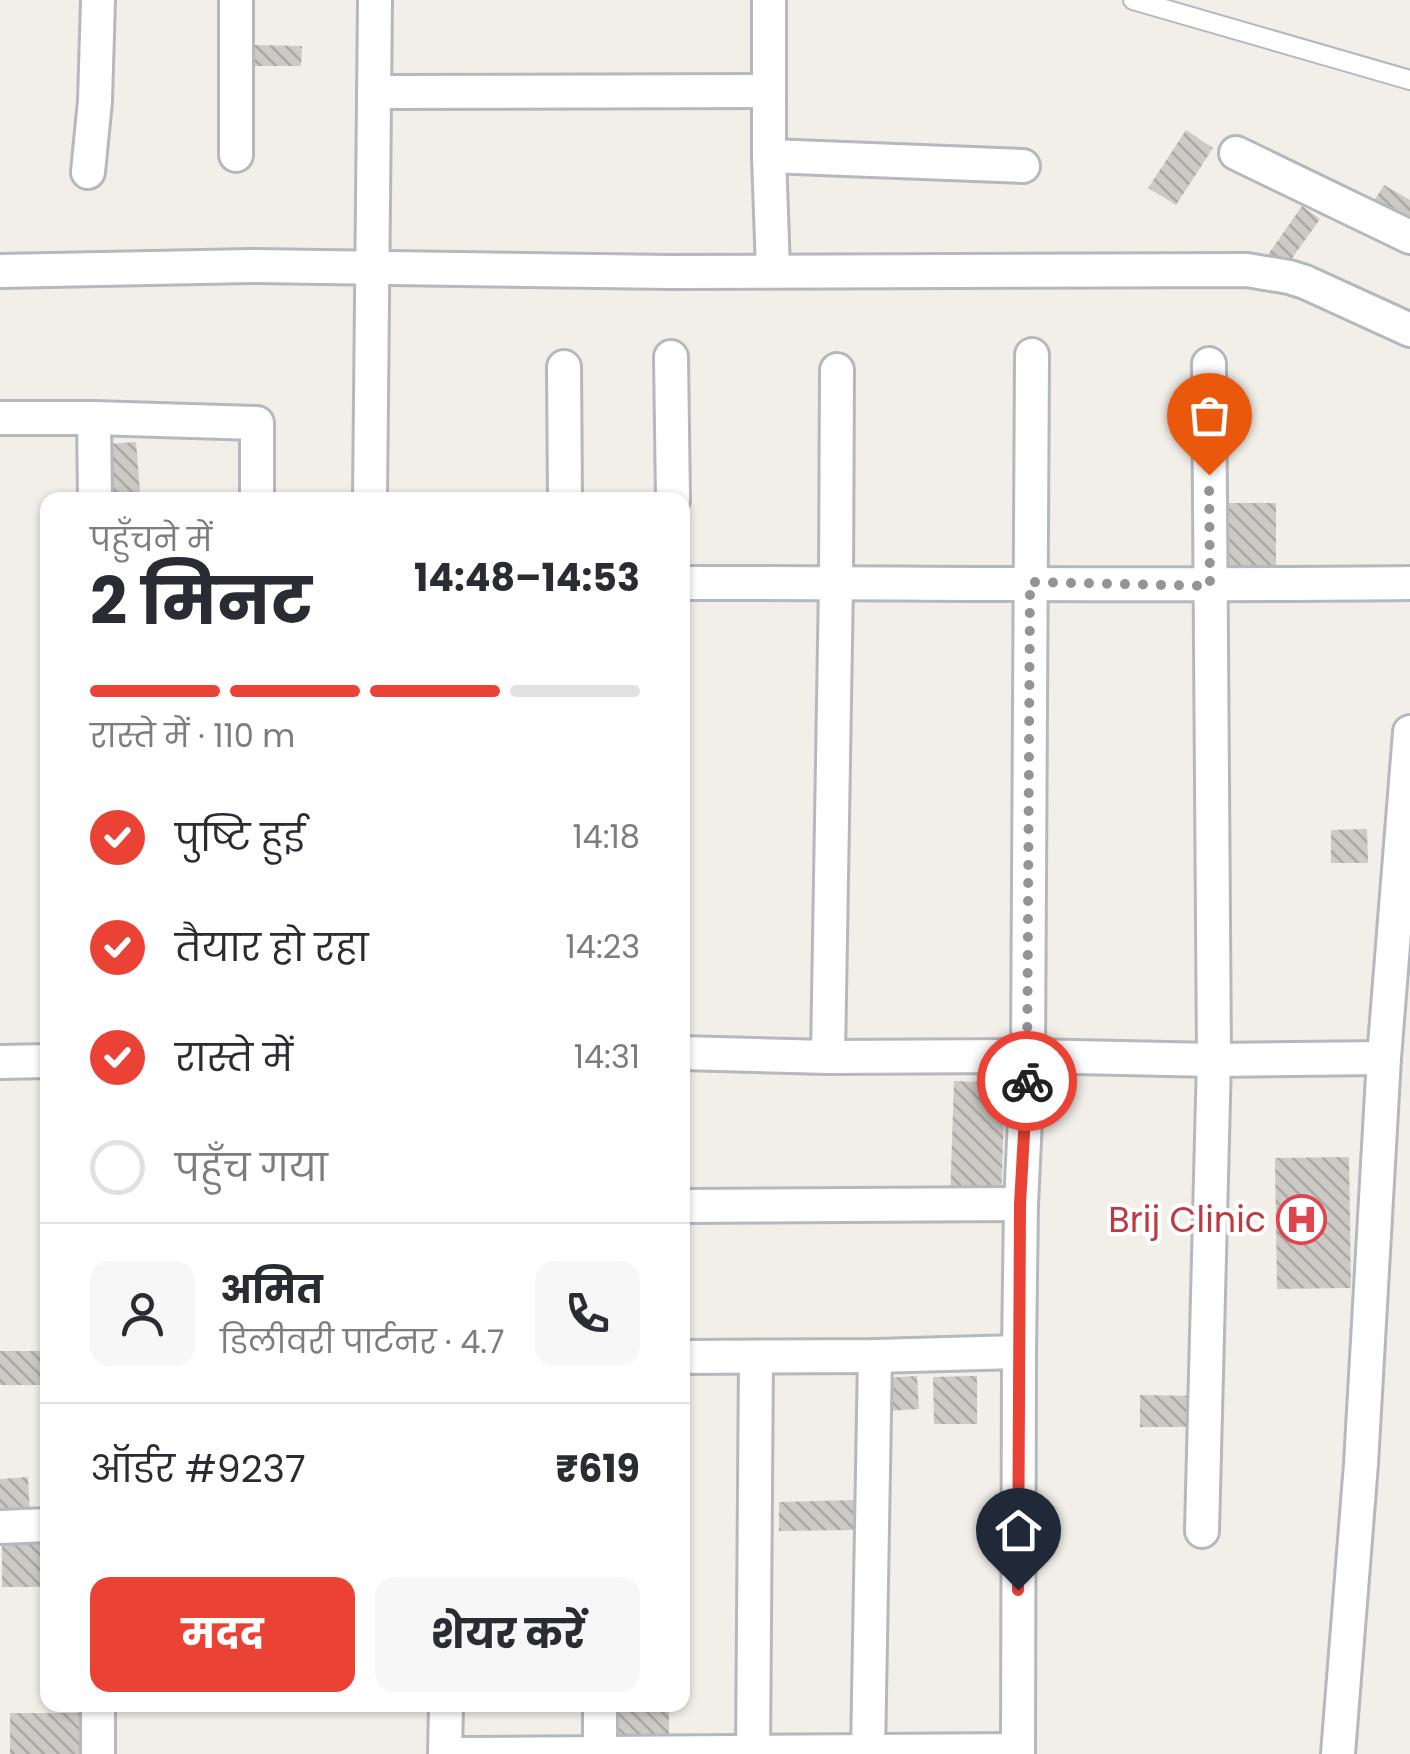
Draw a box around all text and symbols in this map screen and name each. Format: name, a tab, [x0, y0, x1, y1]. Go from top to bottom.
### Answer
pin	[1167, 373, 1252, 476]
icon: bag	[1182, 388, 1237, 443]
text: पहुँचने में	[90, 517, 212, 562]
text: 14:48–14:53	[414, 551, 640, 604]
text: 2 मिनट	[90, 556, 312, 647]
text: रास्ते में · 110 m	[90, 713, 295, 758]
icon: check	[90, 810, 145, 865]
text: पुष्टि हुई	[175, 811, 305, 864]
text: 14:18	[572, 814, 640, 859]
icon: check	[90, 920, 145, 975]
text: तैयार हो रहा	[175, 921, 368, 974]
text: 14:23	[566, 924, 640, 969]
icon: check	[90, 1030, 145, 1085]
text: रास्ते में	[175, 1031, 293, 1084]
courier	[977, 1031, 1077, 1131]
text: 14:31	[574, 1034, 640, 1079]
icon: bike	[1000, 1054, 1055, 1109]
text: पहुँच गया	[175, 1141, 328, 1194]
hospital icon: Brij Clinic	[1275, 1194, 1327, 1246]
place label: Brij Clinic	[1108, 1195, 1266, 1244]
button: person	[90, 1261, 195, 1366]
button: phone	[535, 1261, 640, 1366]
text: अमित	[220, 1263, 323, 1316]
text: डिलीवरी पार्टनर · 4.7	[220, 1319, 504, 1364]
text: ऑर्डर #9237	[90, 1442, 306, 1495]
text: ₹619	[555, 1442, 640, 1495]
pin	[976, 1488, 1061, 1591]
icon: home	[991, 1503, 1046, 1558]
button: मदद	[90, 1577, 355, 1692]
button: शेयर करें	[375, 1577, 640, 1692]

